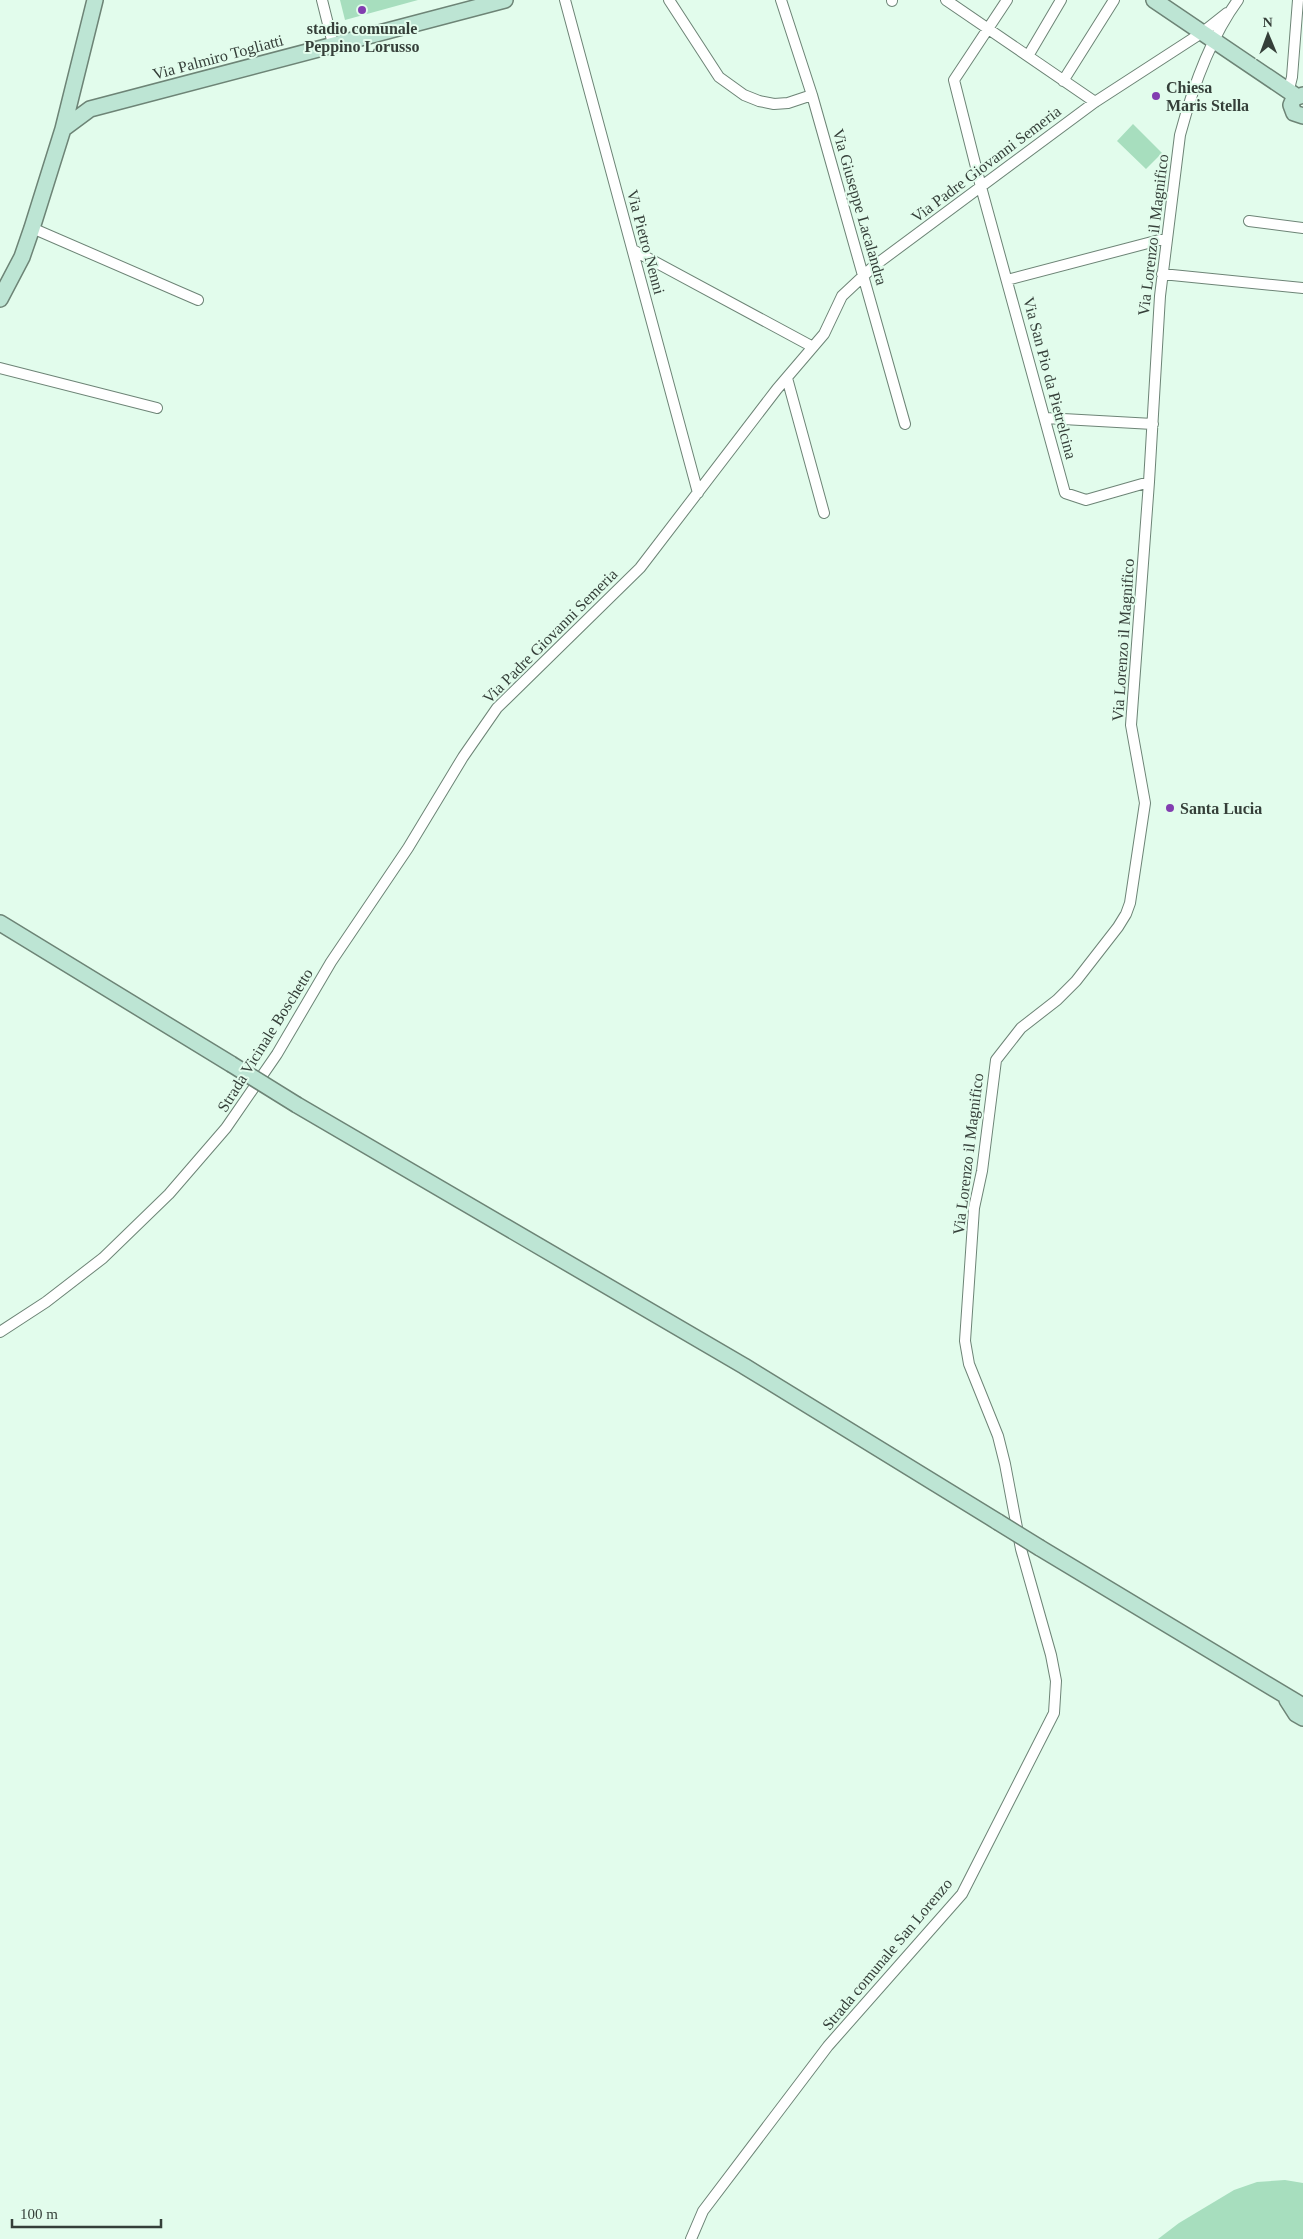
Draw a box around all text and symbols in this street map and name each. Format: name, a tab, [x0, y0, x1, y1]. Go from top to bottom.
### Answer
marker: stadio comunale Peppino Lorusso	[356, 4, 368, 16]
north arrow	[1243, 10, 1293, 60]
text: N	[1263, 15, 1273, 30]
place label: stadio comunale Peppino Lorusso	[304, 20, 420, 56]
street label: Via Palmiro Togliatti	[151, 31, 286, 84]
place label: Chiesa Maris Stella	[1166, 79, 1249, 114]
marker: Chiesa Maris Stella	[1150, 90, 1162, 102]
street label: Via Padre Giovanni Semeria	[908, 102, 1064, 226]
street label: Via Giuseppe Lacalandra	[829, 127, 890, 287]
street label: Via Lorenzo il Magnifico	[1135, 153, 1172, 317]
street label: Via Pietro Nenni	[624, 188, 668, 297]
street label: Via San Pio da Pietrelcina	[1020, 295, 1080, 461]
street label: Via Lorenzo il Magnifico	[1109, 558, 1138, 722]
street label: Via Padre Giovanni Semeria	[479, 565, 621, 707]
place label: Santa Lucia	[1180, 800, 1262, 817]
marker: Santa Lucia	[1164, 802, 1176, 814]
street label: Strada Vicinale Boschetto	[214, 965, 316, 1115]
street label: Via Lorenzo il Magnifico	[950, 1072, 987, 1236]
street label: Strada comunale San Lorenzo	[819, 1875, 955, 2033]
scale bar	[12, 2196, 161, 2228]
text: 100 m	[20, 2206, 58, 2222]

